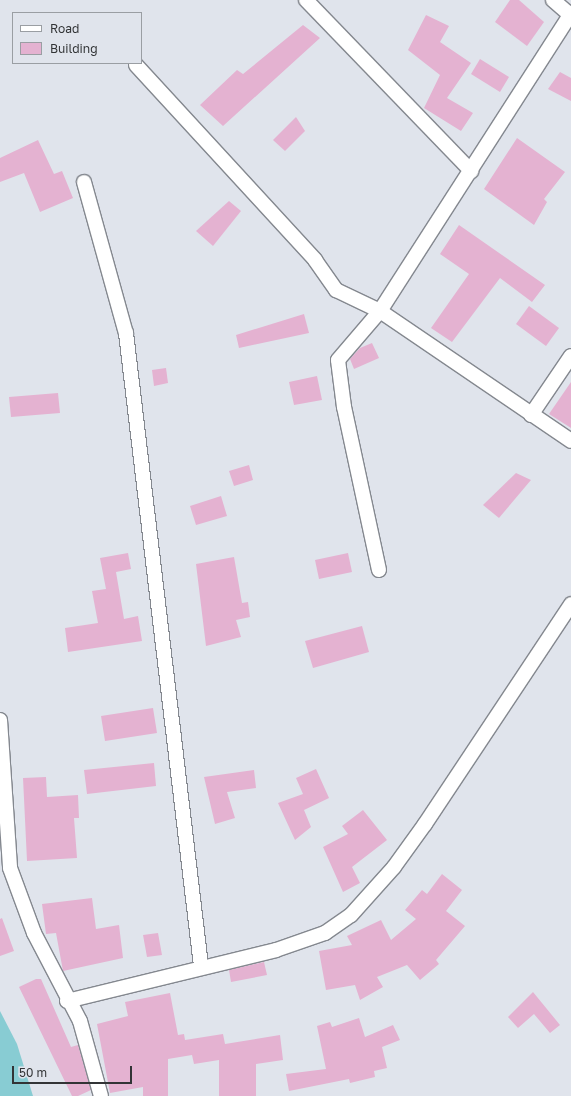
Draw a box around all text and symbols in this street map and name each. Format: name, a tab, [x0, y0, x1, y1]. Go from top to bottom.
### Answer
legend	[12, 12, 142, 64]
text: Road	[50, 21, 79, 36]
text: Building	[50, 41, 98, 56]
scale bar	[14, 1058, 134, 1084]
text: 50 m	[19, 1065, 47, 1080]

